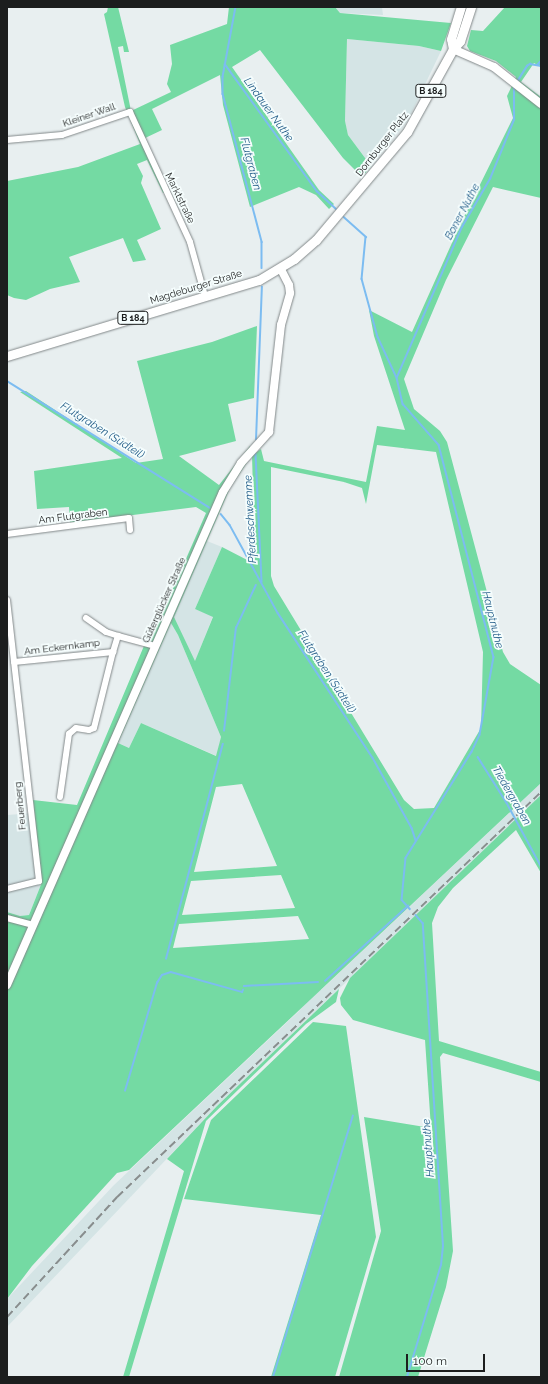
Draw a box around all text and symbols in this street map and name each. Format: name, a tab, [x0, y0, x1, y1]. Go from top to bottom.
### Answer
water label: Lindauer Nuthe	[240, 75, 296, 145]
road number: B 184	[415, 84, 447, 98]
street label: Kleiner Wall	[61, 100, 117, 130]
street label: Dornburger Platz	[353, 109, 411, 179]
water label: Flutgraben	[237, 136, 263, 192]
street label: Marktstraße	[163, 171, 197, 225]
water label: Boner Nuthe	[443, 182, 483, 242]
street label: Magdeburger Straße	[148, 267, 244, 307]
road number: B 184	[117, 311, 149, 325]
water label: Flutgraben (Südteil)	[58, 400, 146, 462]
water label: Pferdeschwemme	[242, 475, 260, 563]
street label: Am Flutgraben	[38, 506, 108, 526]
street label: Güterglücker Straße	[140, 555, 188, 645]
water label: Hauptnuthe	[479, 590, 505, 650]
water label: Flutgraben (Südteil)	[294, 628, 358, 716]
street label: Am Eckernkamp	[23, 636, 101, 658]
water label: Tiedergraben	[489, 764, 533, 828]
street label: Feuerberg	[12, 781, 28, 831]
water label: Hauptnuthe	[420, 1118, 438, 1178]
scale bar	[408, 1346, 487, 1372]
text: 100 m	[413, 1354, 447, 1368]

